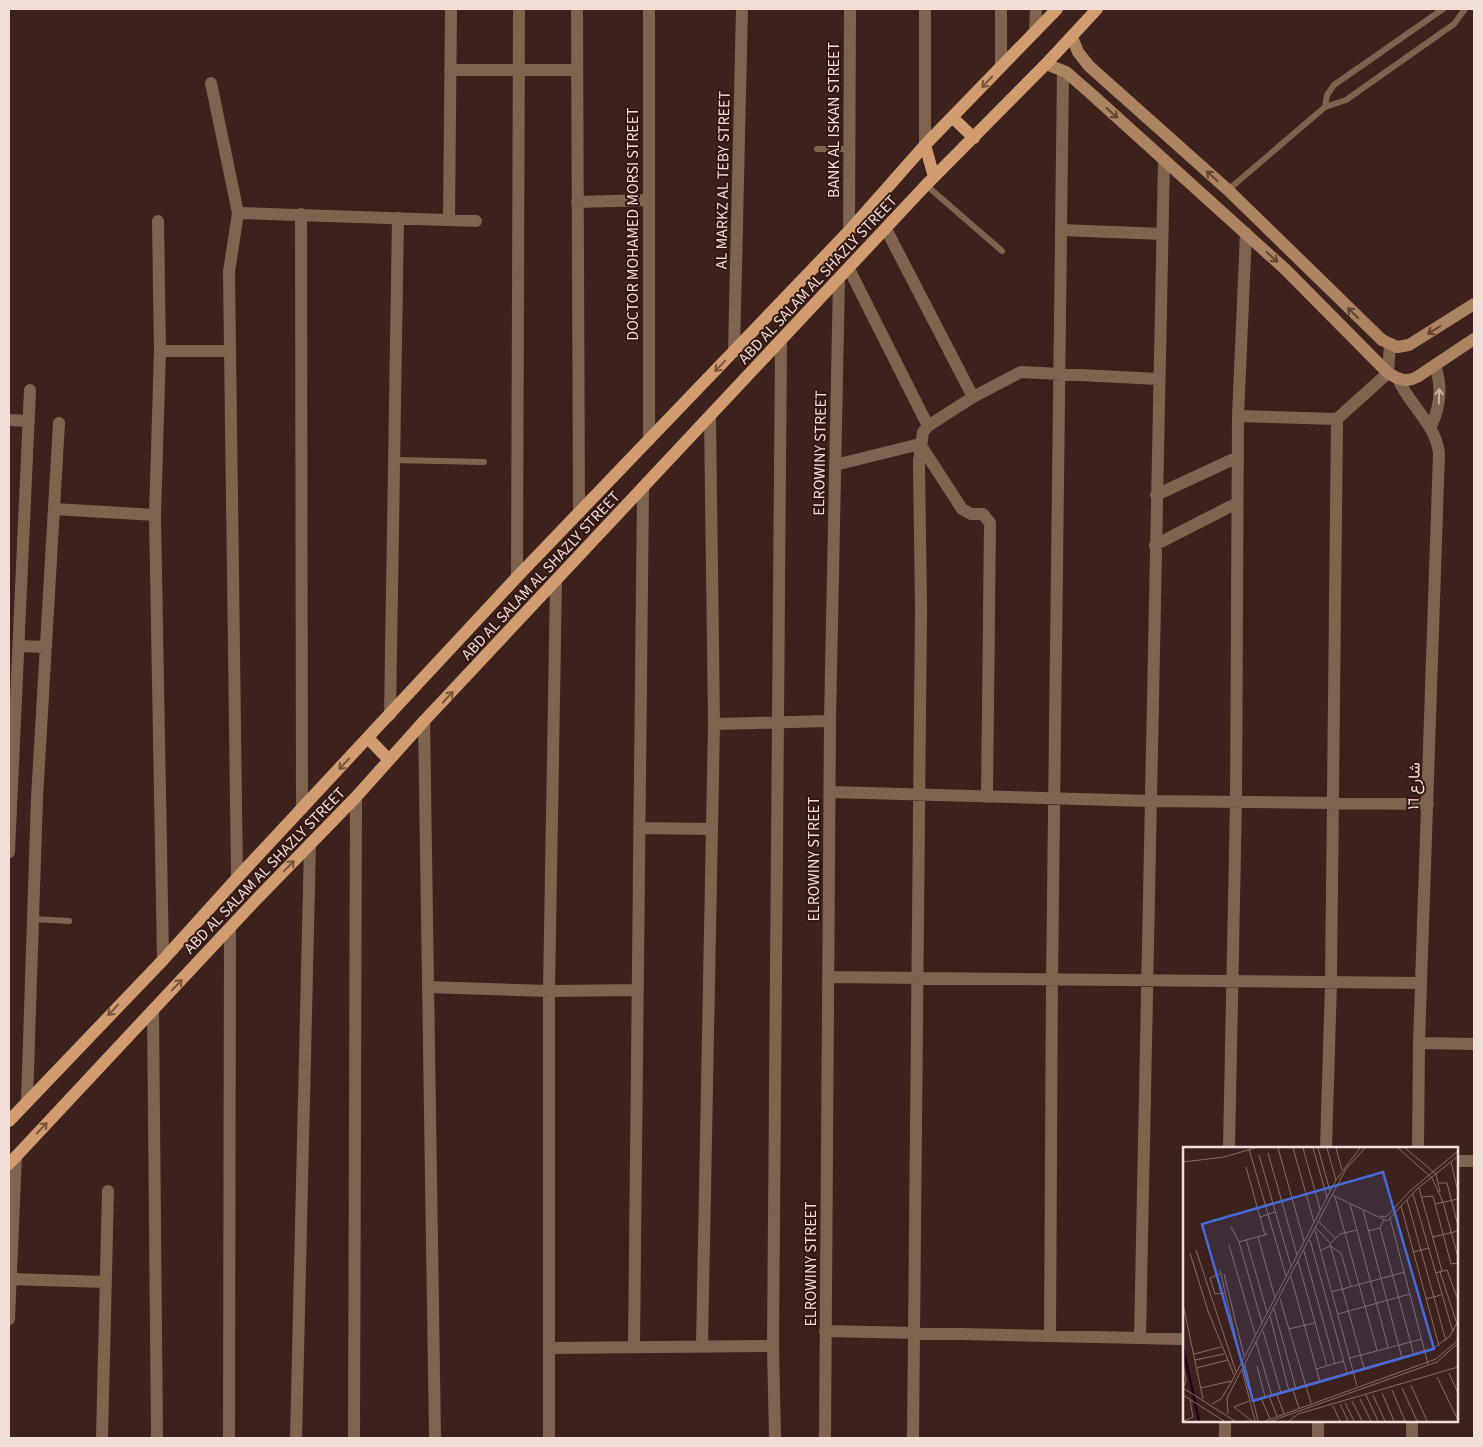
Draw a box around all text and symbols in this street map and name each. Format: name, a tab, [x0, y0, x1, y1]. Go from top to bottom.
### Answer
street label: BANK AL ISKAN STREET	[823, 42, 845, 198]
one-way arrow	[981, 75, 993, 88]
street label: AL MARKZ AL TEBY STREET	[710, 90, 736, 269]
street label: DOCTOR MOHAMED MORSI STREET	[622, 107, 644, 341]
one-way arrow	[1106, 107, 1119, 119]
one-way arrow	[1205, 170, 1218, 182]
street label: ABD AL SALAM AL SHAZLY STREET	[733, 190, 902, 369]
one-way arrow	[1265, 251, 1278, 263]
one-way arrow	[1348, 308, 1360, 320]
one-way arrow	[1427, 325, 1441, 335]
one-way arrow	[714, 360, 726, 372]
one-way arrow	[1434, 388, 1444, 404]
street label: ELROWINY STREET	[808, 390, 832, 516]
street label: ABD AL SALAM AL SHAZLY STREET	[456, 486, 625, 665]
one-way arrow	[442, 691, 454, 704]
one-way arrow	[338, 758, 350, 770]
street label: شارع ١٦	[1402, 762, 1426, 810]
street label: ABD AL SALAM AL SHAZLY STREET	[179, 782, 351, 959]
street label: ELROWINY STREET	[803, 796, 825, 922]
one-way arrow	[283, 860, 295, 873]
one-way arrow	[171, 978, 183, 991]
one-way arrow	[107, 1004, 119, 1016]
one-way arrow	[36, 1122, 48, 1135]
inset map	[1183, 1147, 1458, 1422]
street label: ELROWINY STREET	[800, 1201, 822, 1327]

